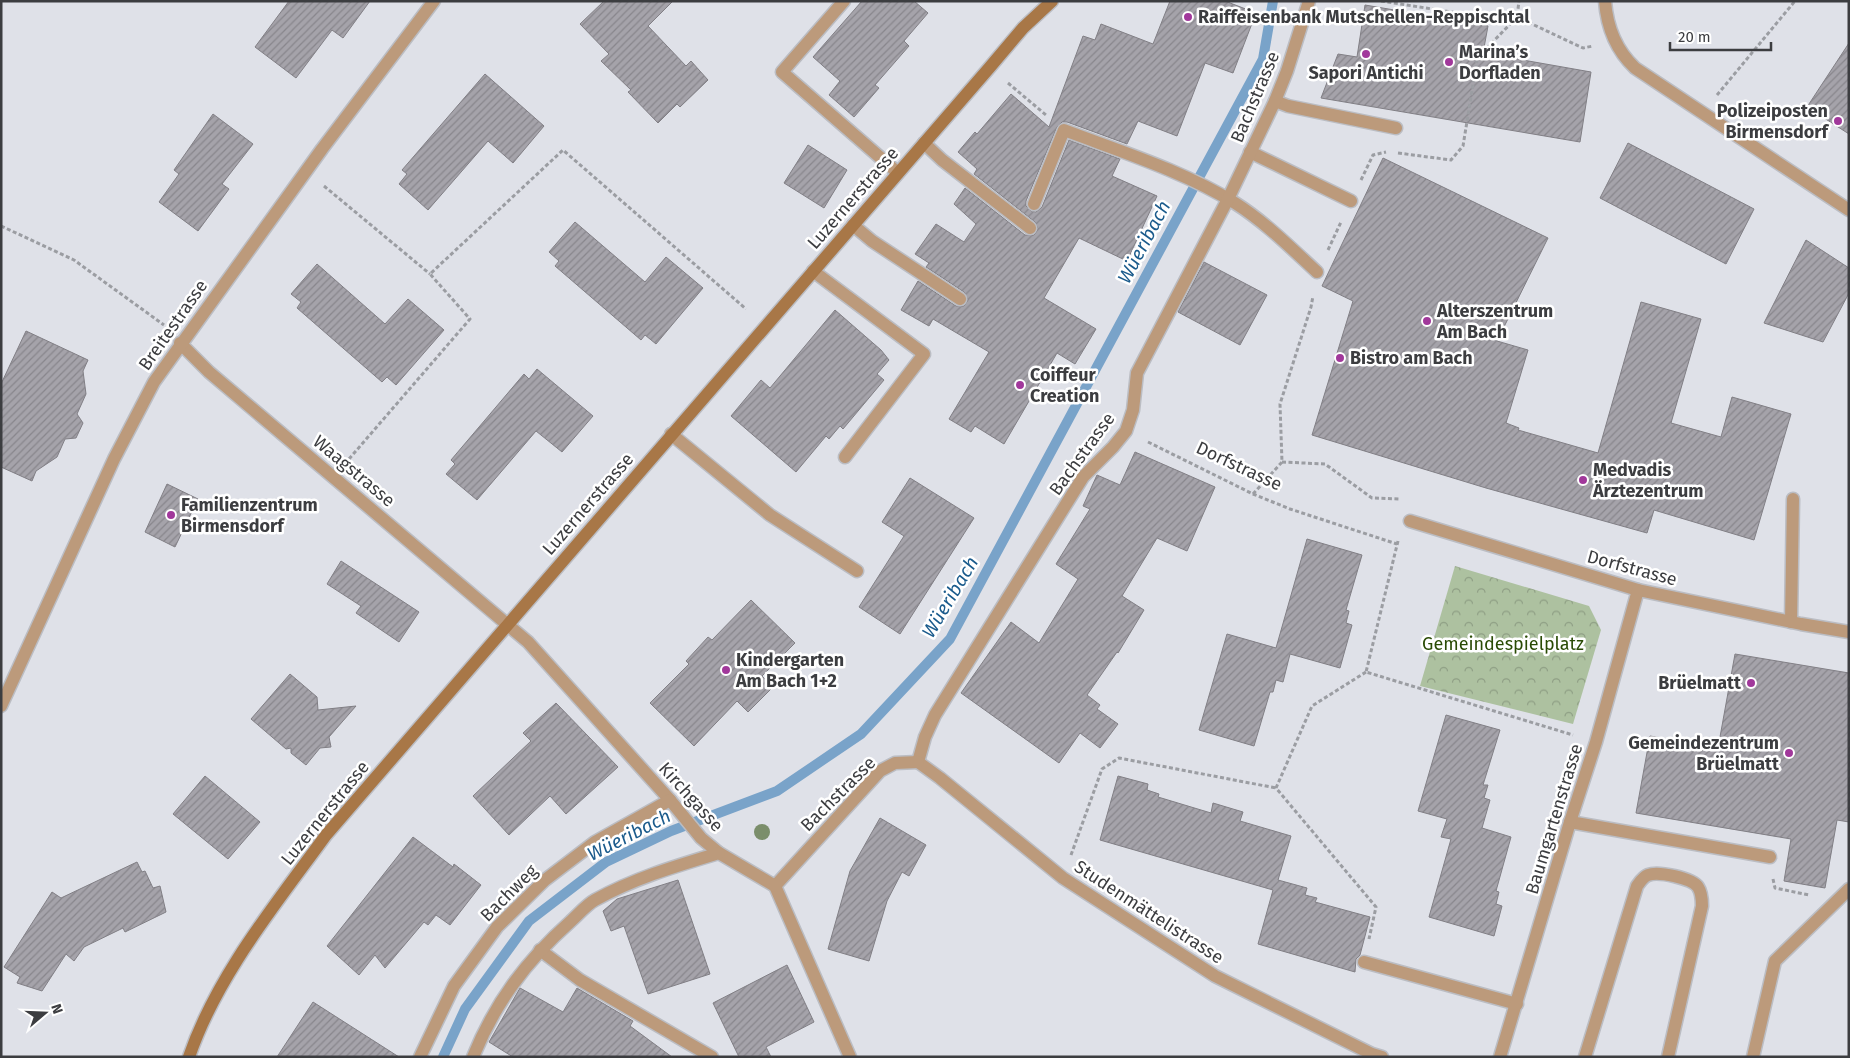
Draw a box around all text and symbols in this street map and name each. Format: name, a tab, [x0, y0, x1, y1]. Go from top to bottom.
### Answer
place label: Raiffeisenbank Mutschellen-Reppischtal	[1198, 6, 1530, 28]
marker: Raiffeisenbank Mutschellen-Reppischtal	[1182, 11, 1194, 23]
scale bar	[1670, 20, 1771, 52]
text: 20 m	[1678, 28, 1711, 46]
place label: Marina’s Dorfladen	[1459, 41, 1541, 84]
street label: Bachstrasse	[1226, 48, 1284, 146]
marker: Sapori Antichi	[1360, 48, 1372, 60]
marker: Marina’s Dorfladen	[1443, 56, 1455, 68]
place label: Sapori Antichi	[1308, 62, 1424, 84]
place label: Polizeiposten Birmensdorf	[1717, 100, 1830, 143]
marker: Polizeiposten Birmensdorf	[1832, 115, 1844, 127]
street label: Luzernerstrasse	[803, 142, 903, 254]
water label: Wüeribach	[1113, 197, 1175, 287]
street label: Breitestrasse	[134, 275, 212, 375]
place label: Alterszentrum Am Bach	[1436, 300, 1553, 343]
marker: Alterszentrum Am Bach	[1421, 315, 1433, 327]
place label: Bistro am Bach	[1350, 347, 1473, 369]
marker: Bistro am Bach	[1334, 352, 1346, 364]
place label: Coiffeur Creation	[1030, 364, 1099, 407]
marker: Coiffeur Creation	[1014, 379, 1026, 391]
street label: Bachstrasse	[1045, 408, 1119, 500]
street label: Waagstrasse	[309, 430, 399, 512]
street label: Dorfstrasse	[1193, 437, 1285, 495]
street label: Luzernerstrasse	[538, 448, 638, 560]
place label: Medvadis Ärztezentrum	[1592, 459, 1703, 502]
marker: Medvadis Ärztezentrum	[1577, 474, 1589, 486]
place label: Familienzentrum Birmensdorf	[181, 494, 318, 537]
marker: Familienzentrum Birmensdorf	[165, 509, 177, 521]
street label: Dorfstrasse	[1585, 545, 1679, 591]
water label: Wüeribach	[917, 552, 983, 642]
park label: Gemeindespielplatz	[1422, 633, 1584, 655]
place label: Kindergarten Am Bach 1+2	[735, 649, 844, 692]
marker: Kindergarten Am Bach 1+2	[720, 664, 732, 676]
place label: Brüelmatt	[1658, 672, 1742, 694]
marker: Brüelmatt	[1745, 677, 1757, 689]
place label: Gemeindezentrum Brüelmatt	[1628, 732, 1780, 775]
street label: Baumgartenstrasse	[1521, 741, 1587, 897]
marker: Gemeindezentrum Brüelmatt	[1783, 747, 1795, 759]
street label: Bachstrasse	[796, 752, 880, 836]
street label: Luzernerstrasse	[276, 756, 374, 870]
street label: Kirchgasse	[654, 758, 728, 836]
water label: Wüeribach	[583, 804, 675, 866]
street label: Studenmättelistrasse	[1070, 856, 1228, 968]
street label: Bachweg	[476, 859, 543, 926]
north arrow	[20, 988, 70, 1038]
text: N	[47, 1002, 66, 1016]

